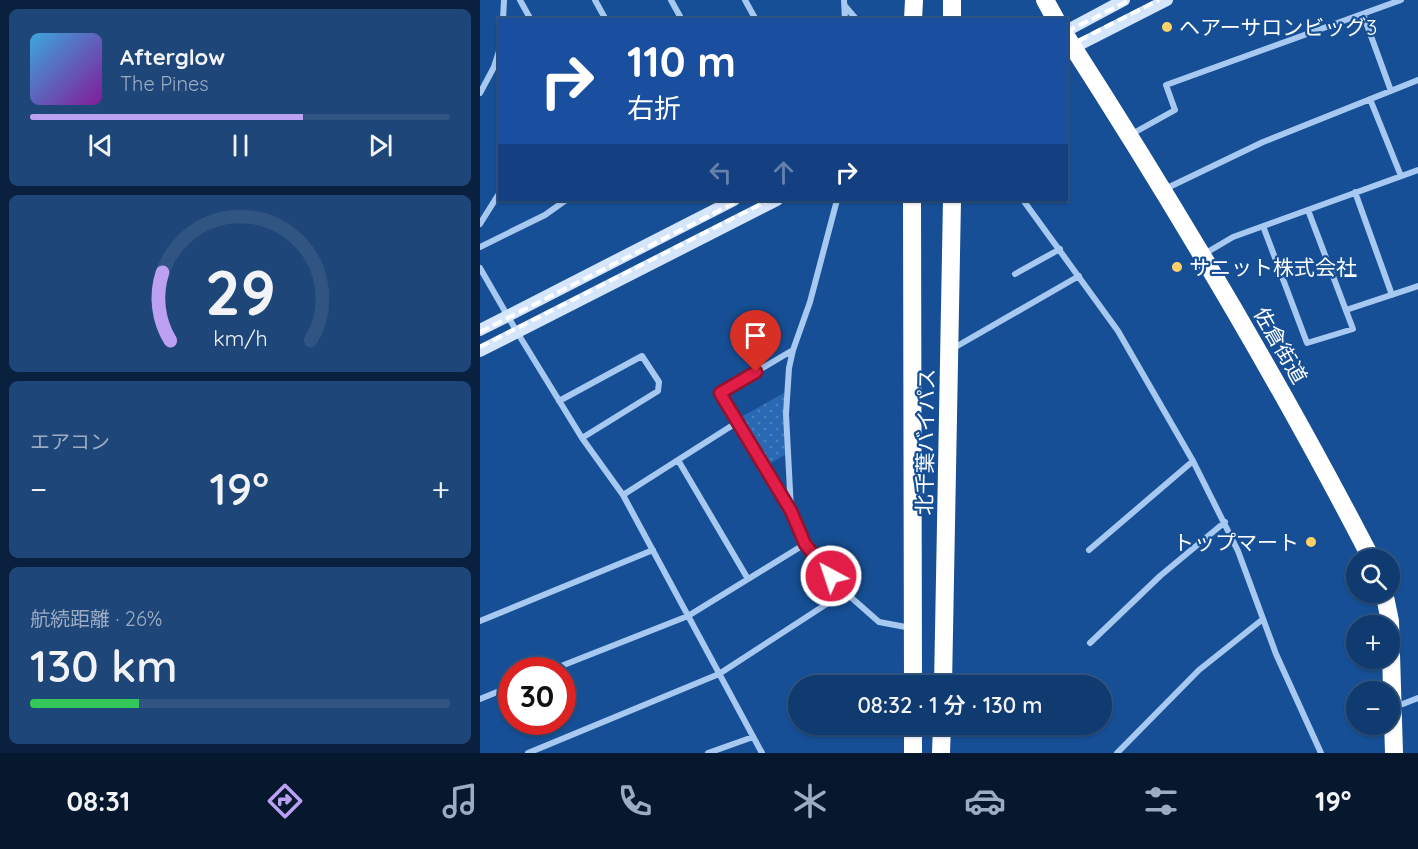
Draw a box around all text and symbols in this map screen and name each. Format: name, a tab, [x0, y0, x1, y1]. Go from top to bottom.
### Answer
place label: ヘアーサロンビッグ3	[1179, 14, 1377, 40]
marker: ヘアーサロンビッグ3	[1160, 20, 1174, 34]
text: 110 m	[627, 35, 736, 88]
icon: right	[528, 42, 606, 120]
text: Afterglow	[120, 43, 225, 71]
text: The Pines	[120, 71, 209, 96]
text: 右折	[627, 91, 681, 125]
icon: previous	[84, 129, 117, 162]
icon: pause	[224, 129, 257, 162]
icon: next	[364, 129, 397, 162]
icon: left	[704, 156, 737, 189]
icon: ahead	[767, 156, 800, 189]
icon: right	[830, 156, 863, 189]
text: 29	[205, 253, 275, 331]
place label: サニット株式会社	[1189, 254, 1357, 280]
marker: サニット株式会社	[1170, 260, 1184, 274]
street label: 佐倉街道	[1249, 302, 1313, 388]
pin	[730, 310, 781, 372]
icon: arrive	[739, 319, 772, 352]
text: km/h	[213, 325, 267, 351]
street label: 北千葉バイパス	[911, 368, 939, 516]
text: エアコン	[30, 429, 110, 454]
text: 19°	[210, 460, 269, 516]
text: −	[30, 468, 47, 509]
text: +	[431, 468, 450, 509]
place label: トップマート	[1173, 529, 1299, 555]
marker: トップマート	[1304, 535, 1318, 549]
position arrow	[799, 544, 863, 608]
map controls	[1346, 549, 1400, 735]
button: search	[1346, 549, 1400, 603]
text: 航続距離 · 26%	[30, 606, 162, 631]
button: +	[1346, 615, 1400, 669]
text: 130 km	[30, 637, 178, 693]
speed limit sign: 30	[498, 657, 576, 735]
button: −	[1346, 681, 1400, 735]
text: 08:32 · 1 分 · 130 m	[857, 691, 1043, 719]
icon: directions	[264, 780, 306, 822]
icon: music	[439, 780, 481, 822]
icon: phone	[614, 780, 656, 822]
icon: climate	[789, 780, 831, 822]
icon: car	[964, 780, 1006, 822]
icon: filters	[1140, 780, 1182, 822]
text: 08:31	[67, 784, 130, 818]
text: 19°	[1315, 784, 1351, 818]

